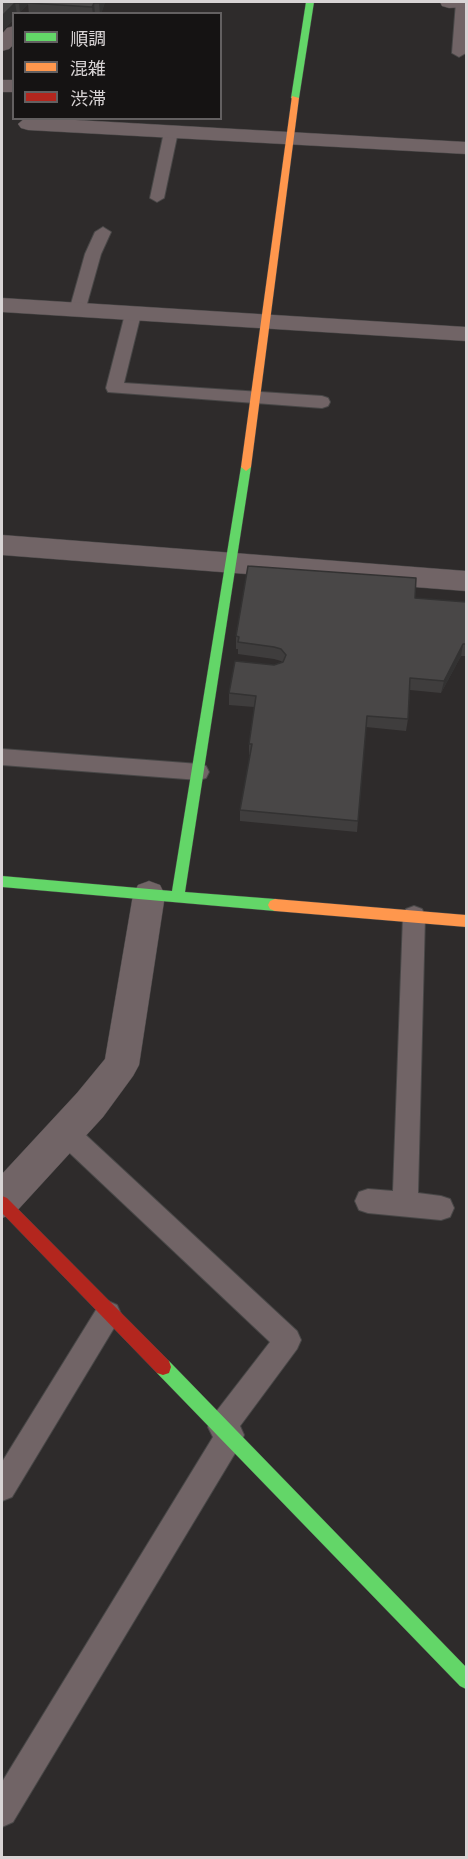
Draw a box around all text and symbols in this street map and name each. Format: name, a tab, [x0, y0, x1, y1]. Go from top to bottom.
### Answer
legend	[12, 12, 222, 120]
text: 順調	[70, 27, 106, 50]
text: 混雑	[70, 57, 106, 80]
text: 渋滞	[70, 87, 106, 110]

